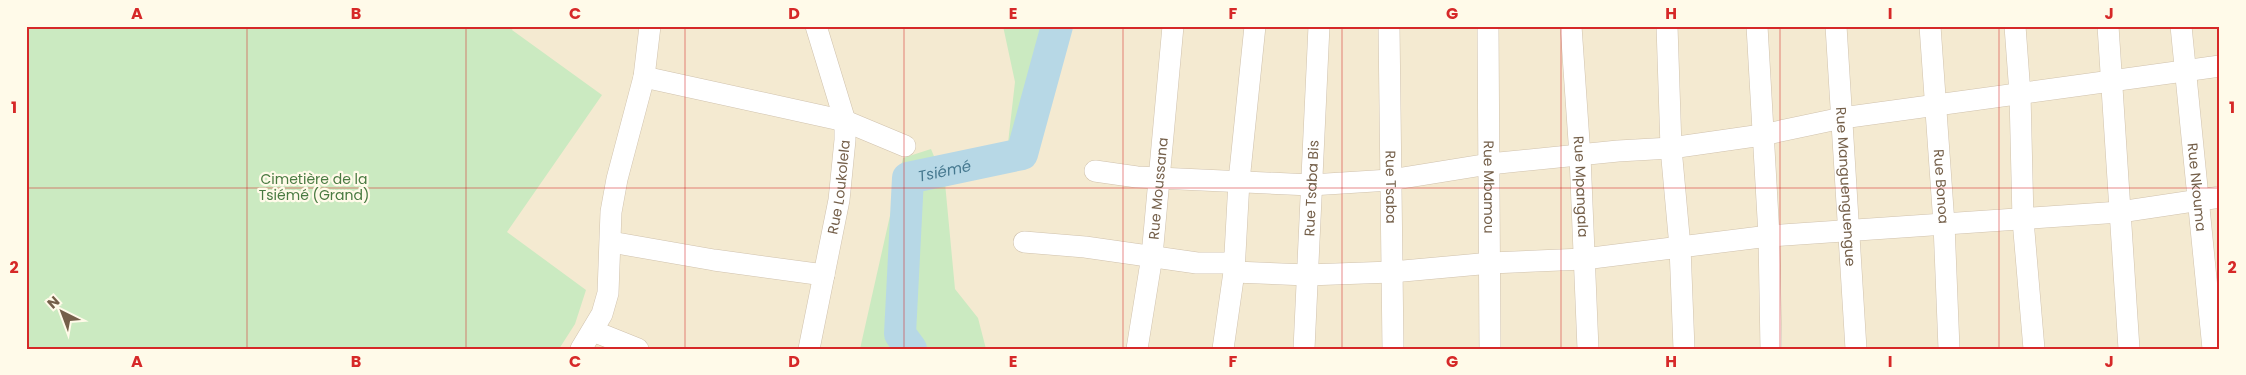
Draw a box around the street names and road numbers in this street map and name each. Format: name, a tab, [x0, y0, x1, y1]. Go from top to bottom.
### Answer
street label: Rue Manguenguengue	[1831, 106, 1861, 267]
street label: Rue Mpangala	[1569, 135, 1593, 238]
street label: Rue Moussana	[1144, 137, 1173, 240]
street label: Rue Loukolela	[822, 139, 855, 236]
street label: Rue Tsaba Bis	[1299, 140, 1324, 237]
street label: Rue Mbamou	[1479, 140, 1499, 234]
street label: Rue Nkouma	[2183, 142, 2211, 232]
street label: Rue Bonoa	[1929, 149, 1954, 225]
street label: Rue Tsaba	[1381, 150, 1401, 224]

